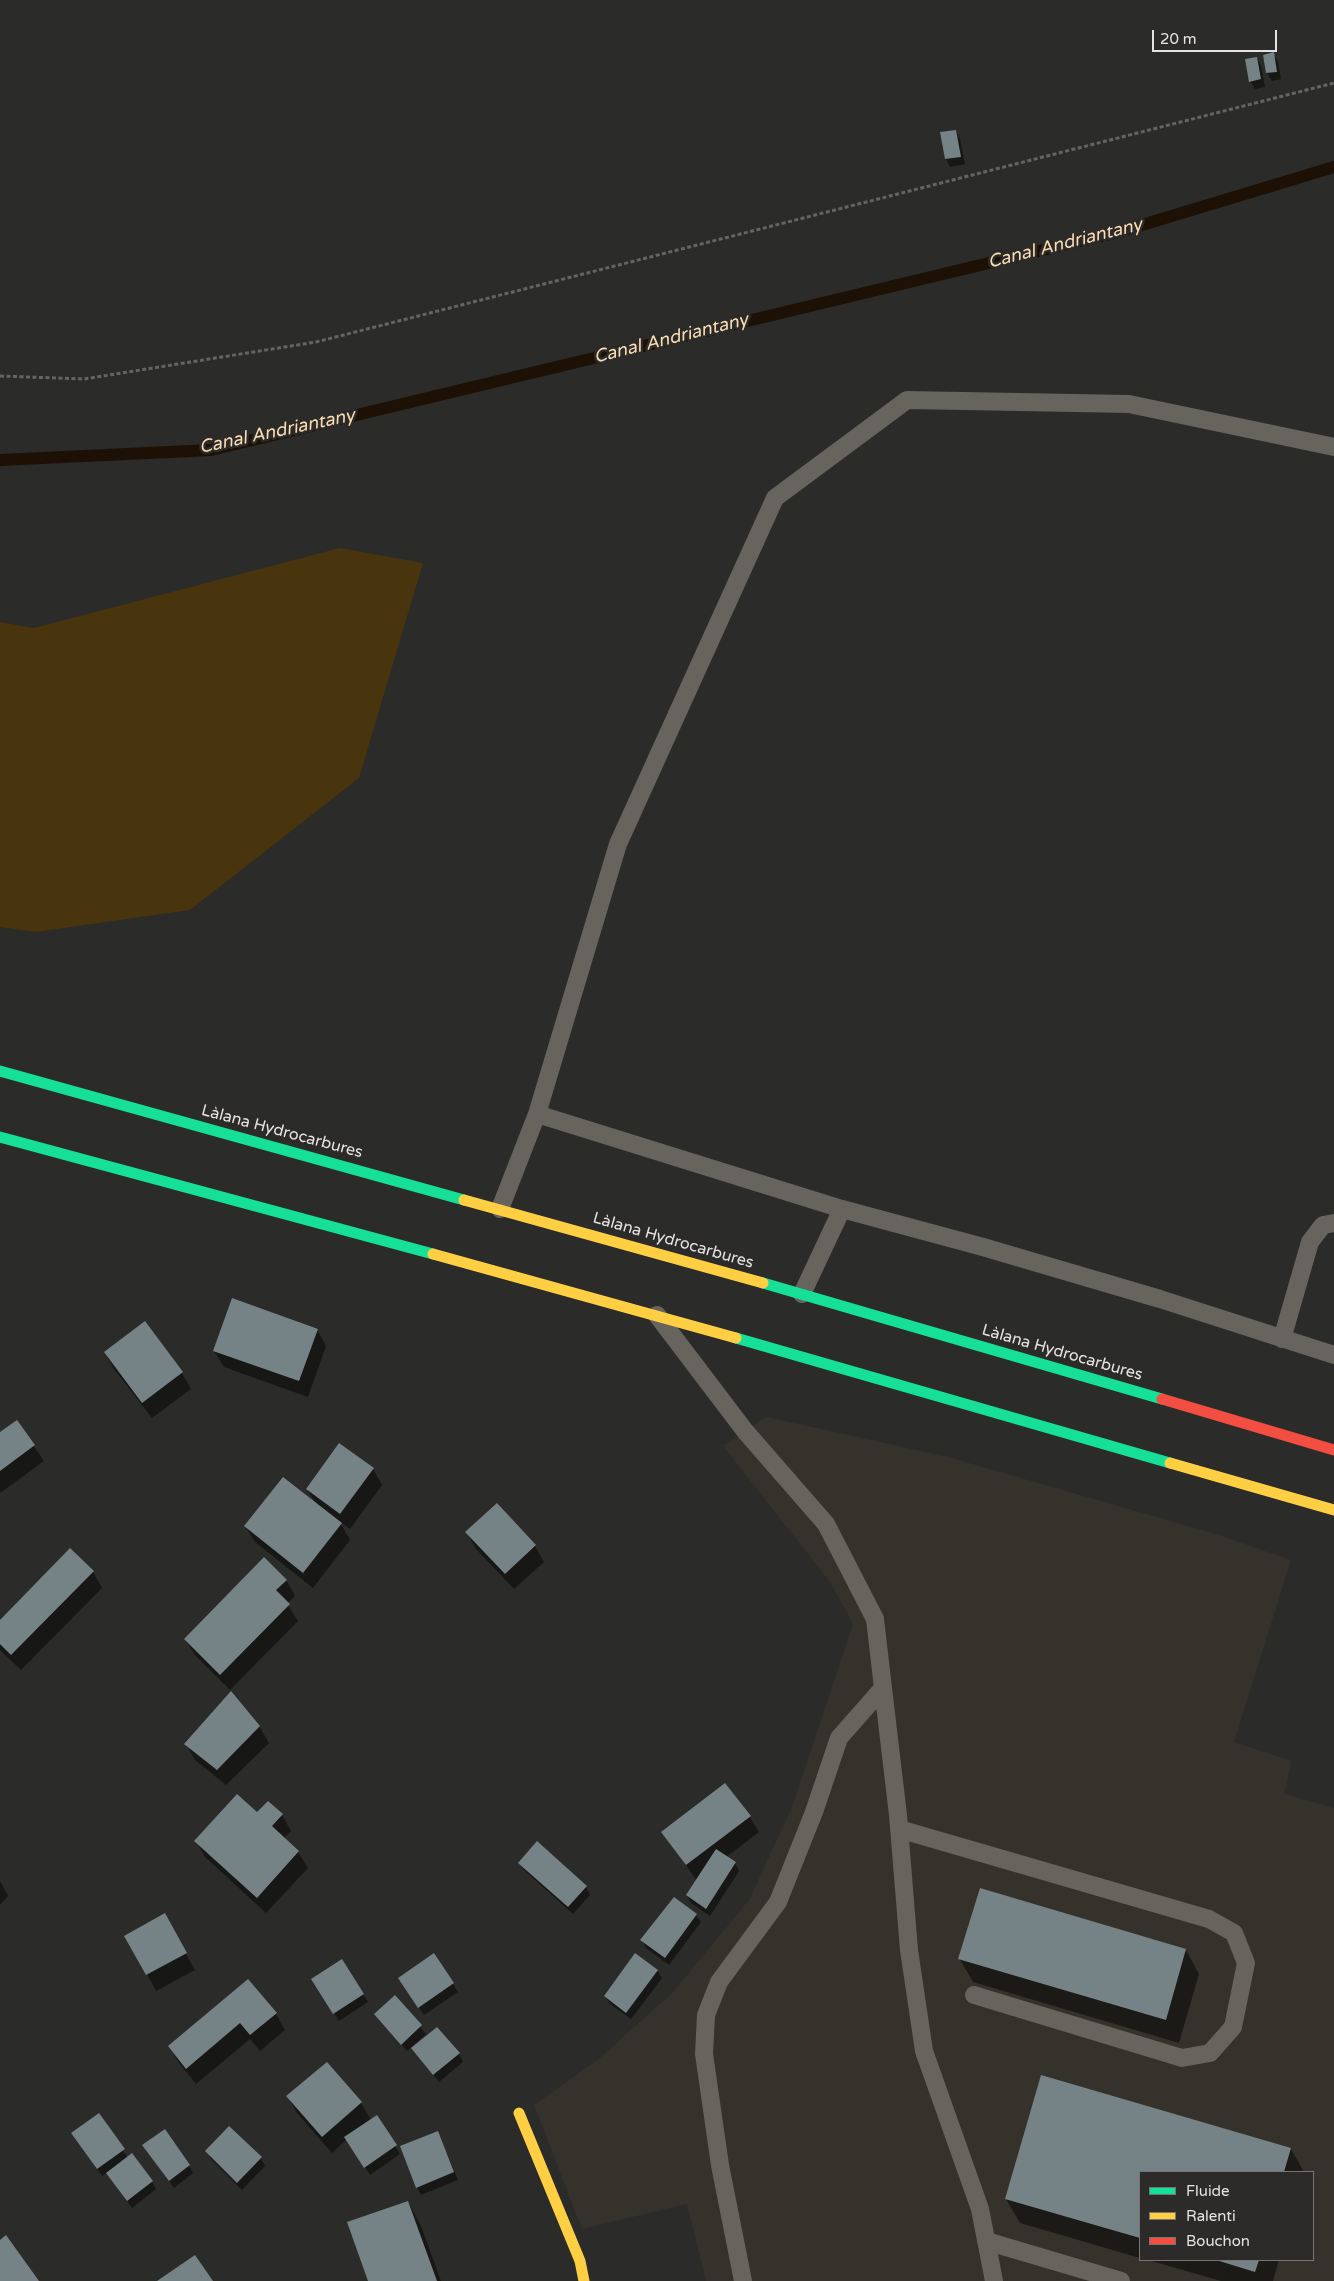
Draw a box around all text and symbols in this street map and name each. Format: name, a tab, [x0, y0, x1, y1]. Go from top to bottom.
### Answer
scale bar	[1154, 20, 1279, 52]
text: 20 m	[1160, 30, 1197, 48]
water label: Canal Andriantany	[986, 214, 1144, 274]
water label: Canal Andriantany	[592, 309, 750, 369]
water label: Canal Andriantany	[197, 405, 357, 459]
street label: Làlana Hydrocarbures	[199, 1101, 365, 1163]
street label: Làlana Hydrocarbures	[590, 1209, 756, 1273]
street label: Làlana Hydrocarbures	[979, 1321, 1145, 1385]
legend	[1139, 2171, 1314, 2261]
text: Fluide	[1186, 2182, 1230, 2200]
text: Ralenti	[1186, 2207, 1236, 2225]
text: Bouchon	[1186, 2232, 1250, 2250]

